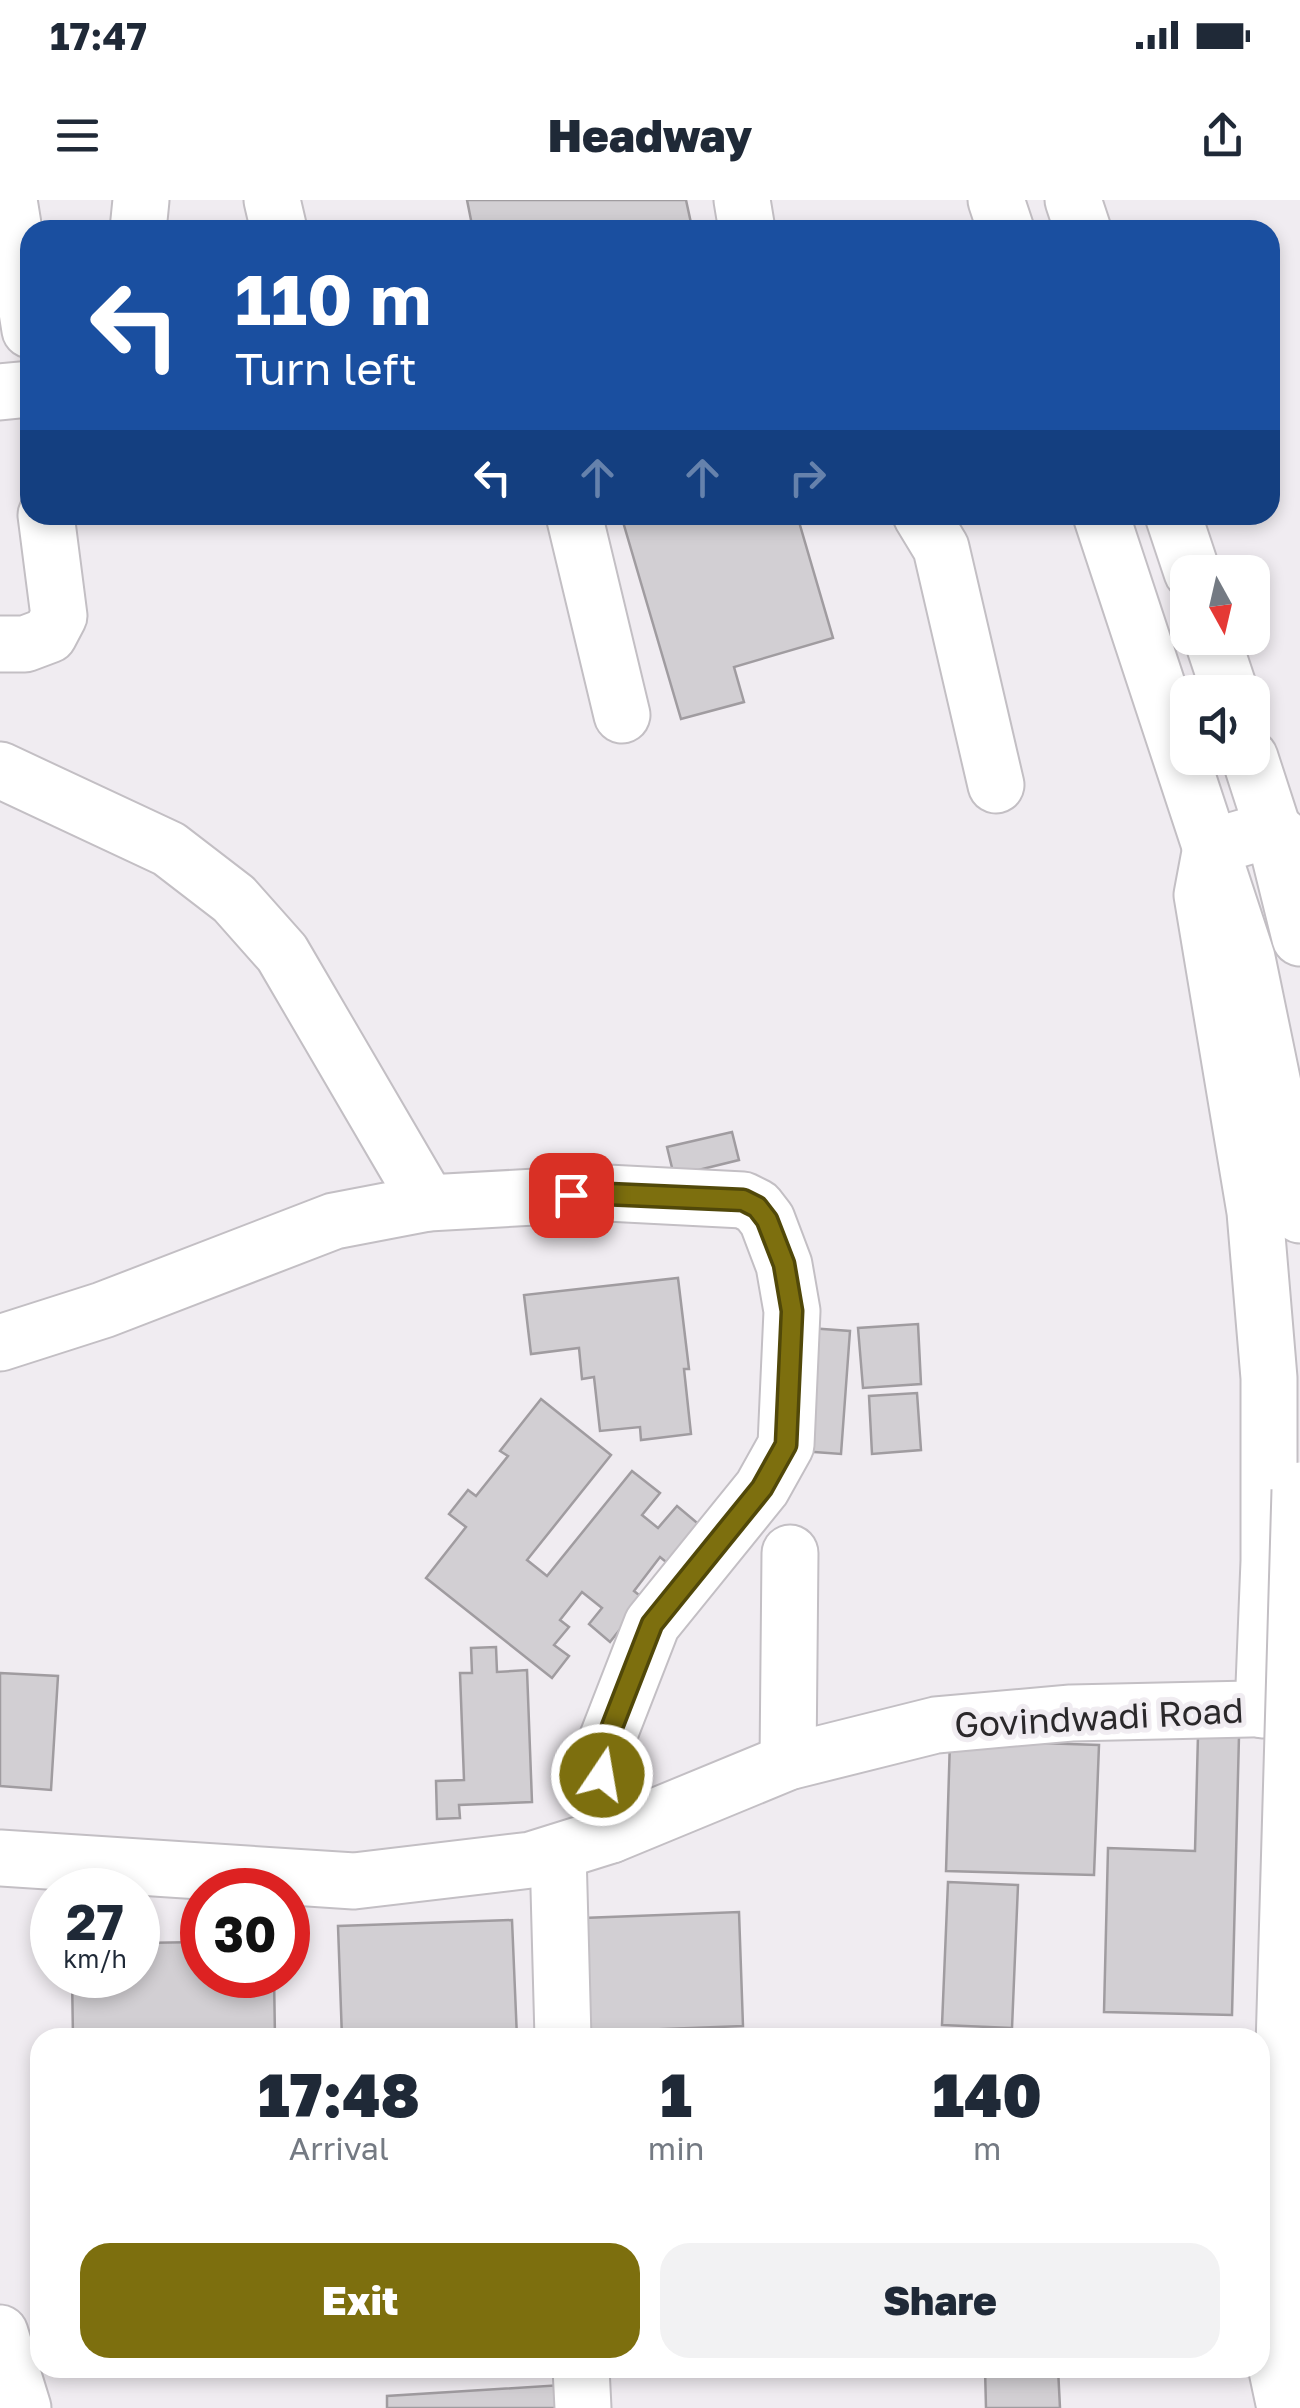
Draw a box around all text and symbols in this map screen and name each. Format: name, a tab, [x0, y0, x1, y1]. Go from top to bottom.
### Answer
text: 17:47	[50, 13, 147, 58]
icon: menu	[50, 108, 105, 163]
text: Headway	[548, 108, 752, 162]
icon: share	[1195, 108, 1250, 163]
text: 110 m	[235, 256, 431, 340]
icon: left	[70, 260, 200, 390]
text: Turn left	[235, 341, 417, 395]
icon: left	[465, 450, 520, 505]
icon: ahead	[570, 450, 625, 505]
icon: ahead	[675, 450, 730, 505]
icon: right	[780, 450, 835, 505]
north arrow	[1170, 555, 1270, 655]
map controls	[1170, 555, 1270, 775]
button: sound	[1170, 675, 1270, 775]
pin	[529, 1153, 614, 1238]
icon: arrive	[544, 1168, 599, 1223]
street label: Govindwadi Road	[953, 1688, 1245, 1746]
position arrow	[550, 1723, 654, 1827]
speed limit sign: 30	[180, 1868, 310, 1998]
text: 27	[66, 1891, 124, 1951]
text: km/h	[63, 1943, 127, 1974]
text: 17:48	[258, 2058, 420, 2130]
text: 1	[660, 2058, 692, 2130]
text: 140	[933, 2058, 1042, 2130]
text: Arrival	[289, 2129, 389, 2167]
text: min	[648, 2129, 704, 2167]
text: m	[973, 2129, 1001, 2167]
button: Exit	[80, 2243, 640, 2358]
button: Share	[660, 2243, 1220, 2358]

